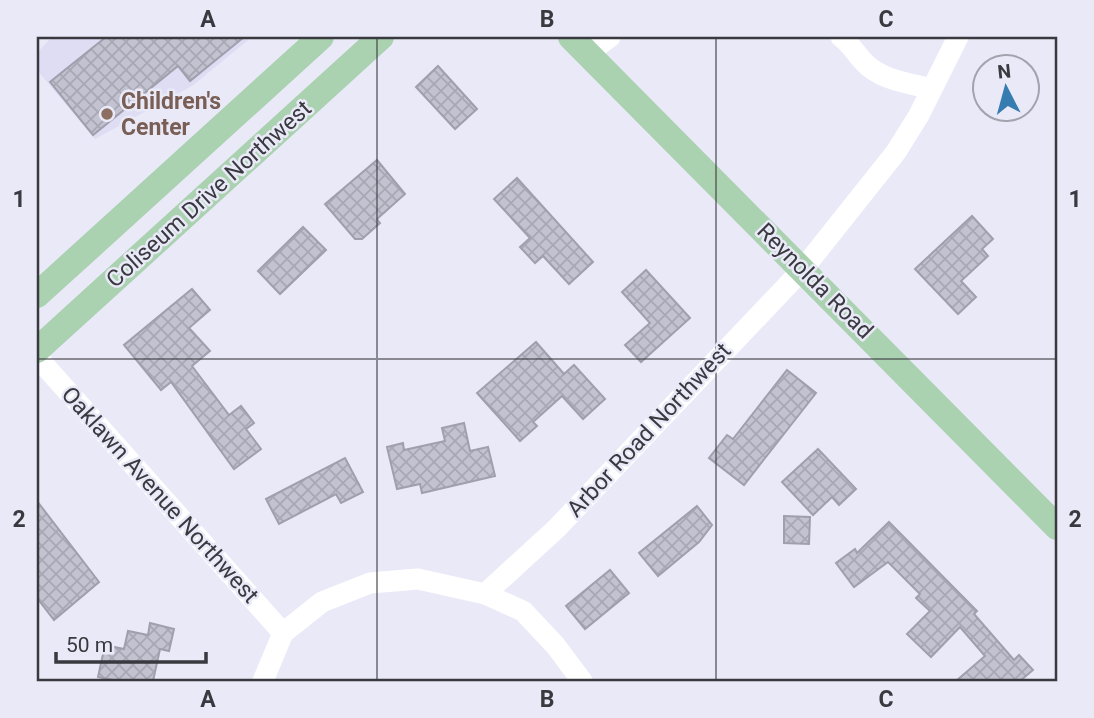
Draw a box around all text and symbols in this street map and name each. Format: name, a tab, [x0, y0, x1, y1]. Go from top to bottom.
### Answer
text: A	[200, 6, 216, 33]
text: B	[540, 6, 554, 33]
text: C	[878, 6, 894, 33]
north arrow	[972, 52, 1042, 122]
text: N	[996, 59, 1012, 84]
place label: Children's Center	[121, 88, 221, 141]
street label: Coliseum Drive Northwest	[101, 95, 317, 293]
marker: Children's Center	[99, 106, 115, 122]
text: 1	[12, 186, 26, 213]
text: 1	[1068, 186, 1082, 213]
street label: Reynolda Road	[752, 218, 878, 344]
street label: Arbor Road Northwest	[561, 338, 737, 522]
street label: Oaklawn Avenue Northwest	[56, 381, 264, 609]
text: 2	[12, 506, 26, 533]
text: 2	[1068, 506, 1082, 533]
scale bar	[56, 620, 206, 664]
text: 50 m	[66, 633, 113, 657]
text: A	[200, 686, 216, 713]
text: B	[540, 686, 554, 713]
text: C	[878, 686, 894, 713]

